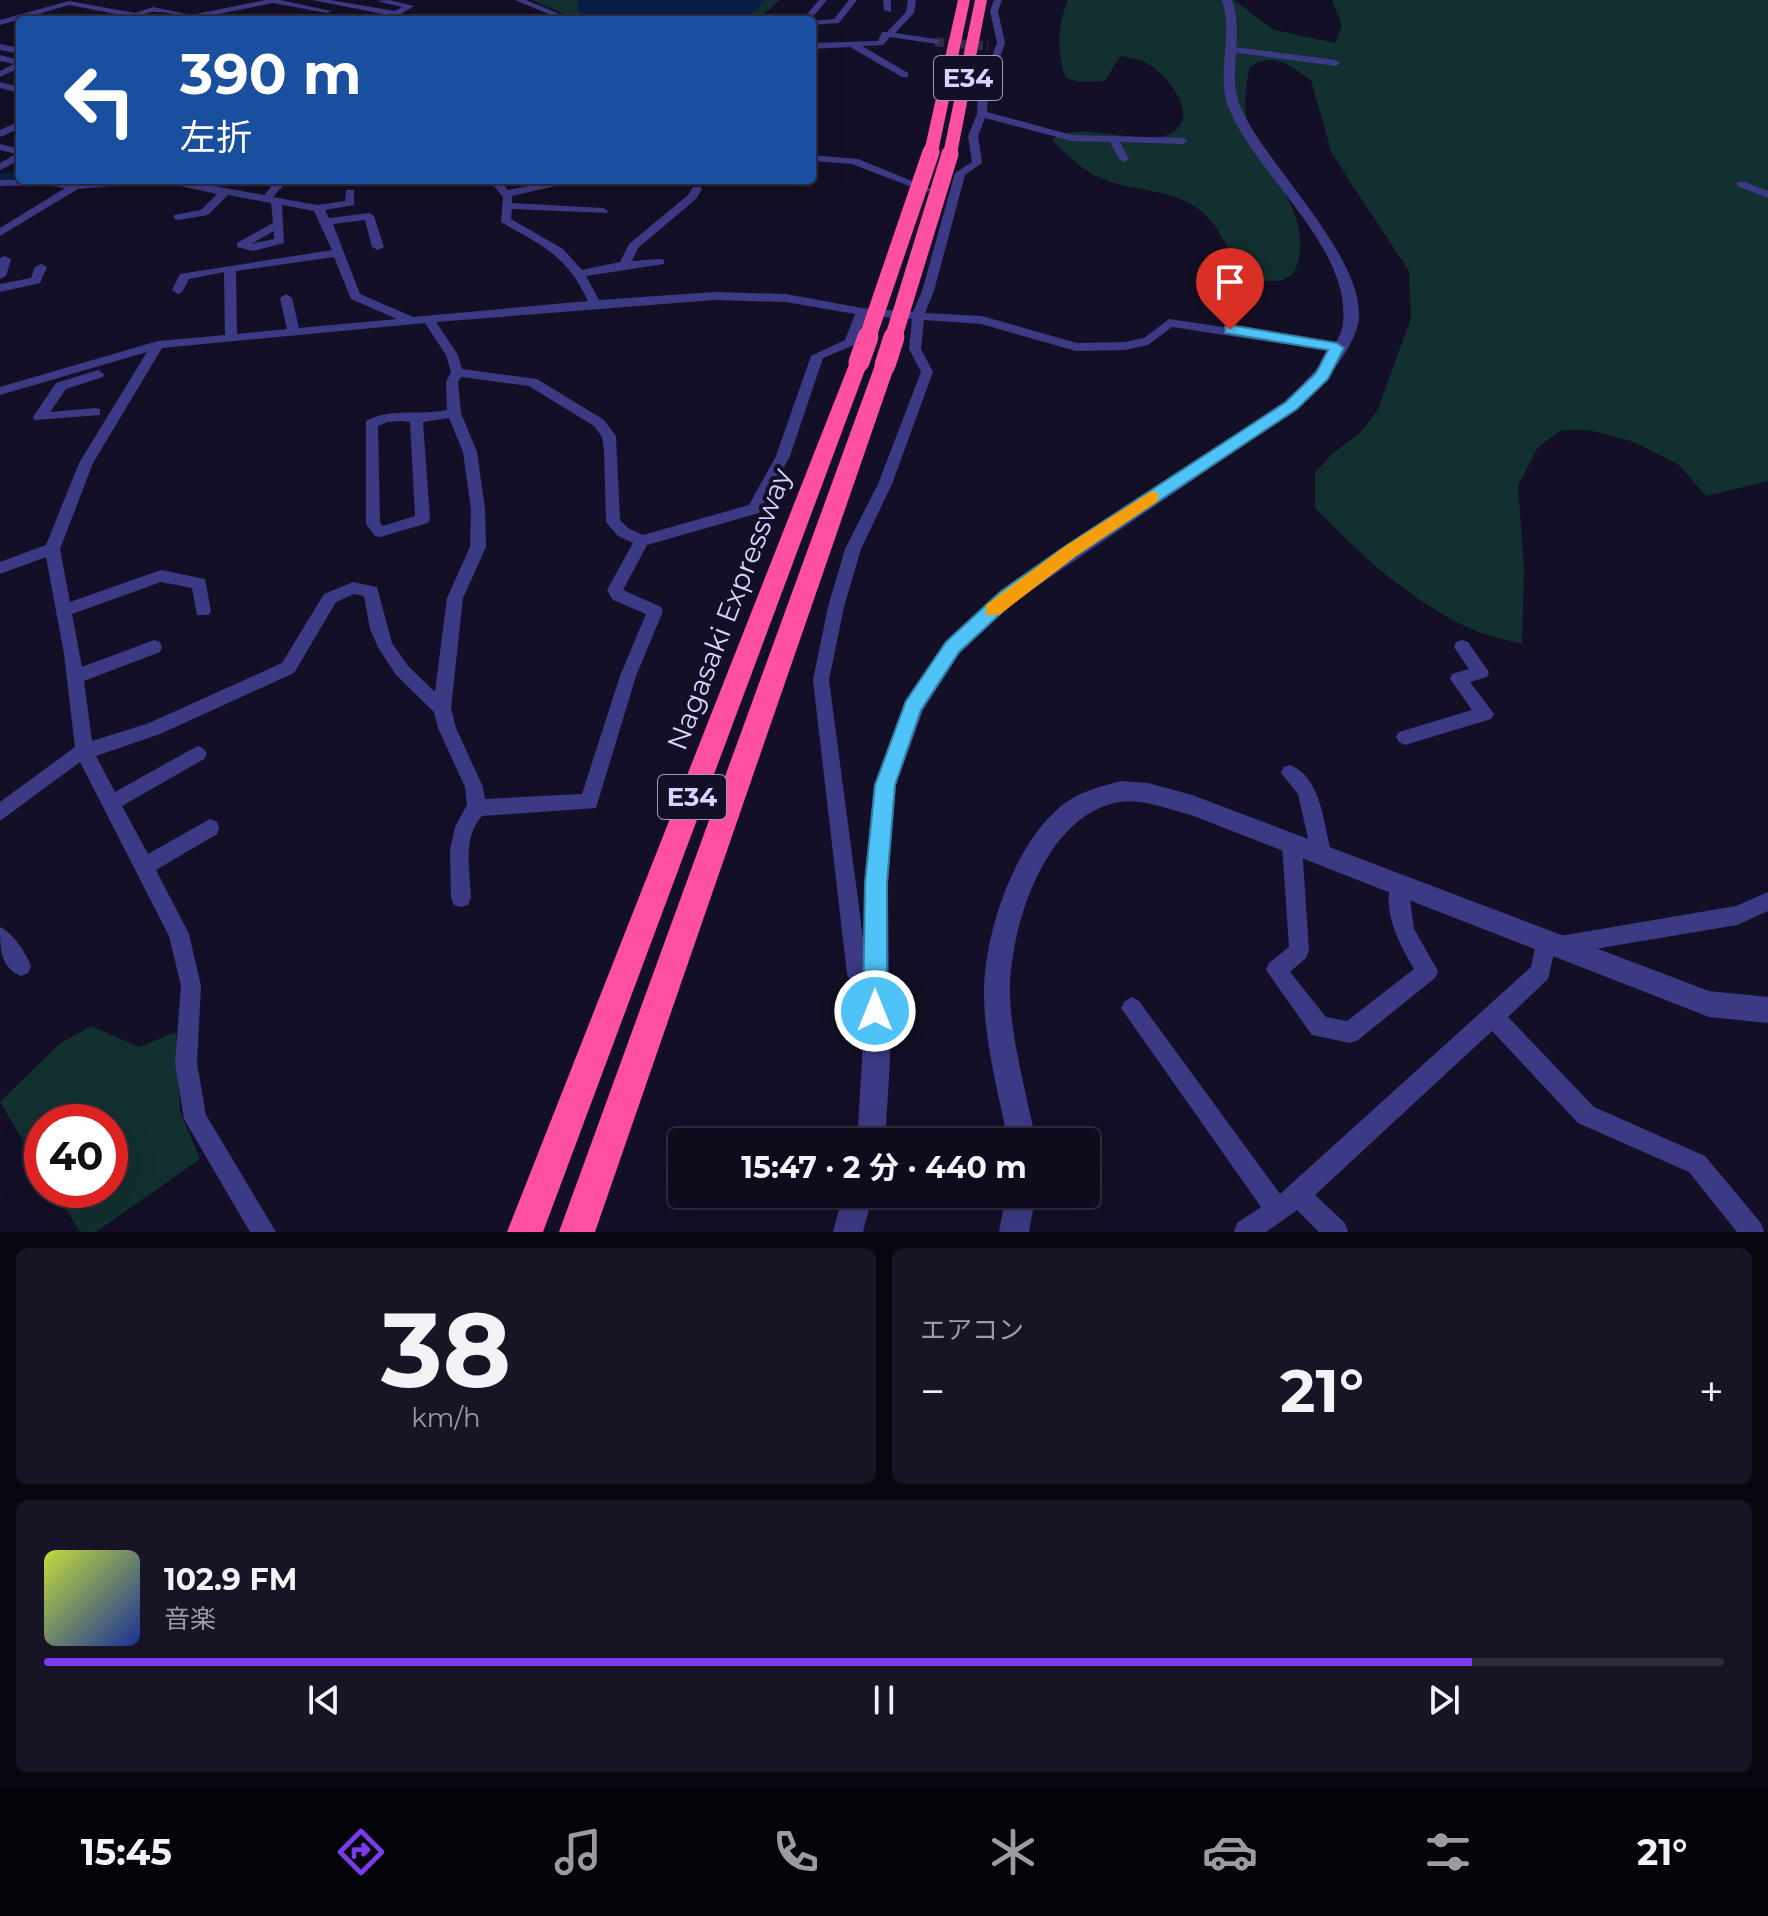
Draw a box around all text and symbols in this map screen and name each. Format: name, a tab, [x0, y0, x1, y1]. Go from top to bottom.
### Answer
text: 390 m	[180, 40, 361, 108]
icon: left	[48, 48, 152, 152]
road number: E34	[934, 56, 1002, 100]
text: 左折	[180, 115, 252, 159]
pin	[1196, 248, 1264, 330]
icon: arrive	[1208, 260, 1252, 304]
street label: Nagasaki Expressway	[660, 463, 799, 755]
road number: E34	[658, 775, 726, 819]
position arrow	[833, 969, 917, 1053]
speed limit sign: 40	[24, 1104, 128, 1208]
text: 15:47 · 2 分 · 440 m	[741, 1149, 1027, 1186]
text: 38	[381, 1286, 511, 1413]
text: エアコン	[920, 1314, 1024, 1346]
text: 21°	[1280, 1354, 1364, 1427]
text: −	[920, 1364, 945, 1418]
text: +	[1699, 1364, 1724, 1418]
text: km/h	[411, 1402, 481, 1434]
text: 102.9 FM	[164, 1561, 297, 1598]
text: 音楽	[164, 1603, 216, 1635]
icon: previous	[302, 1678, 346, 1722]
icon: pause	[862, 1678, 906, 1722]
icon: next	[1422, 1678, 1466, 1722]
icon: directions	[333, 1824, 389, 1880]
icon: music	[550, 1824, 606, 1880]
icon: phone	[768, 1824, 824, 1880]
icon: climate	[985, 1824, 1041, 1880]
icon: car	[1202, 1824, 1258, 1880]
icon: filters	[1420, 1824, 1476, 1880]
text: 15:45	[81, 1830, 172, 1874]
text: 21°	[1637, 1830, 1687, 1874]

